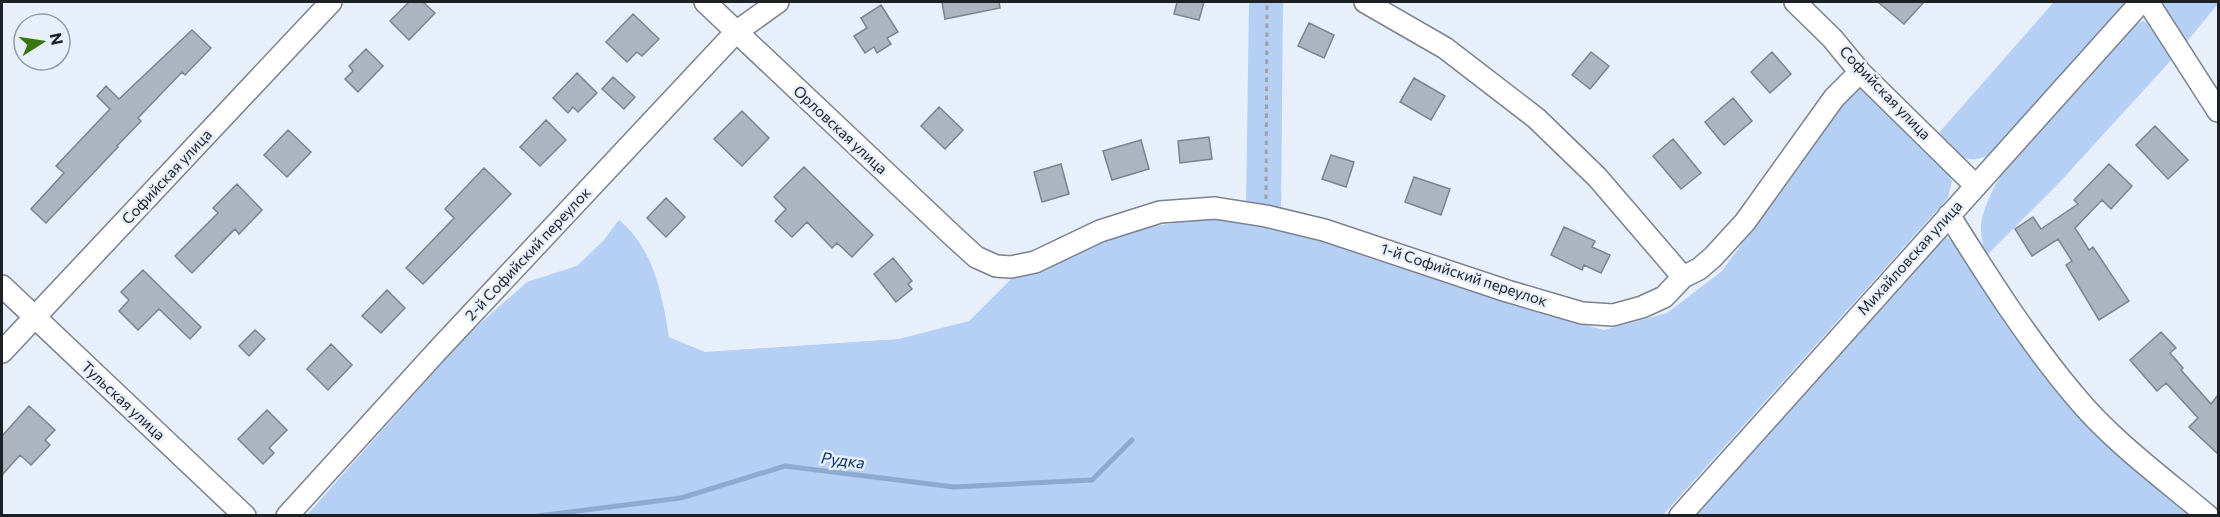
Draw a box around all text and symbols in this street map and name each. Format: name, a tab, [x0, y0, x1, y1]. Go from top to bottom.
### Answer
north arrow	[12, 12, 72, 72]
text: N	[47, 31, 68, 47]
street label: Софийская улица	[1836, 42, 1935, 143]
street label: Орловская улица	[790, 81, 891, 177]
street label: Софийская улица	[118, 125, 215, 228]
street label: 2-й Софийский переулок	[461, 183, 594, 324]
street label: Михайловская улица	[1853, 196, 1965, 318]
street label: 1-й Софийский переулок	[1379, 239, 1550, 309]
street label: Тульская улица	[78, 357, 169, 443]
water label: Рудка	[820, 447, 866, 472]

